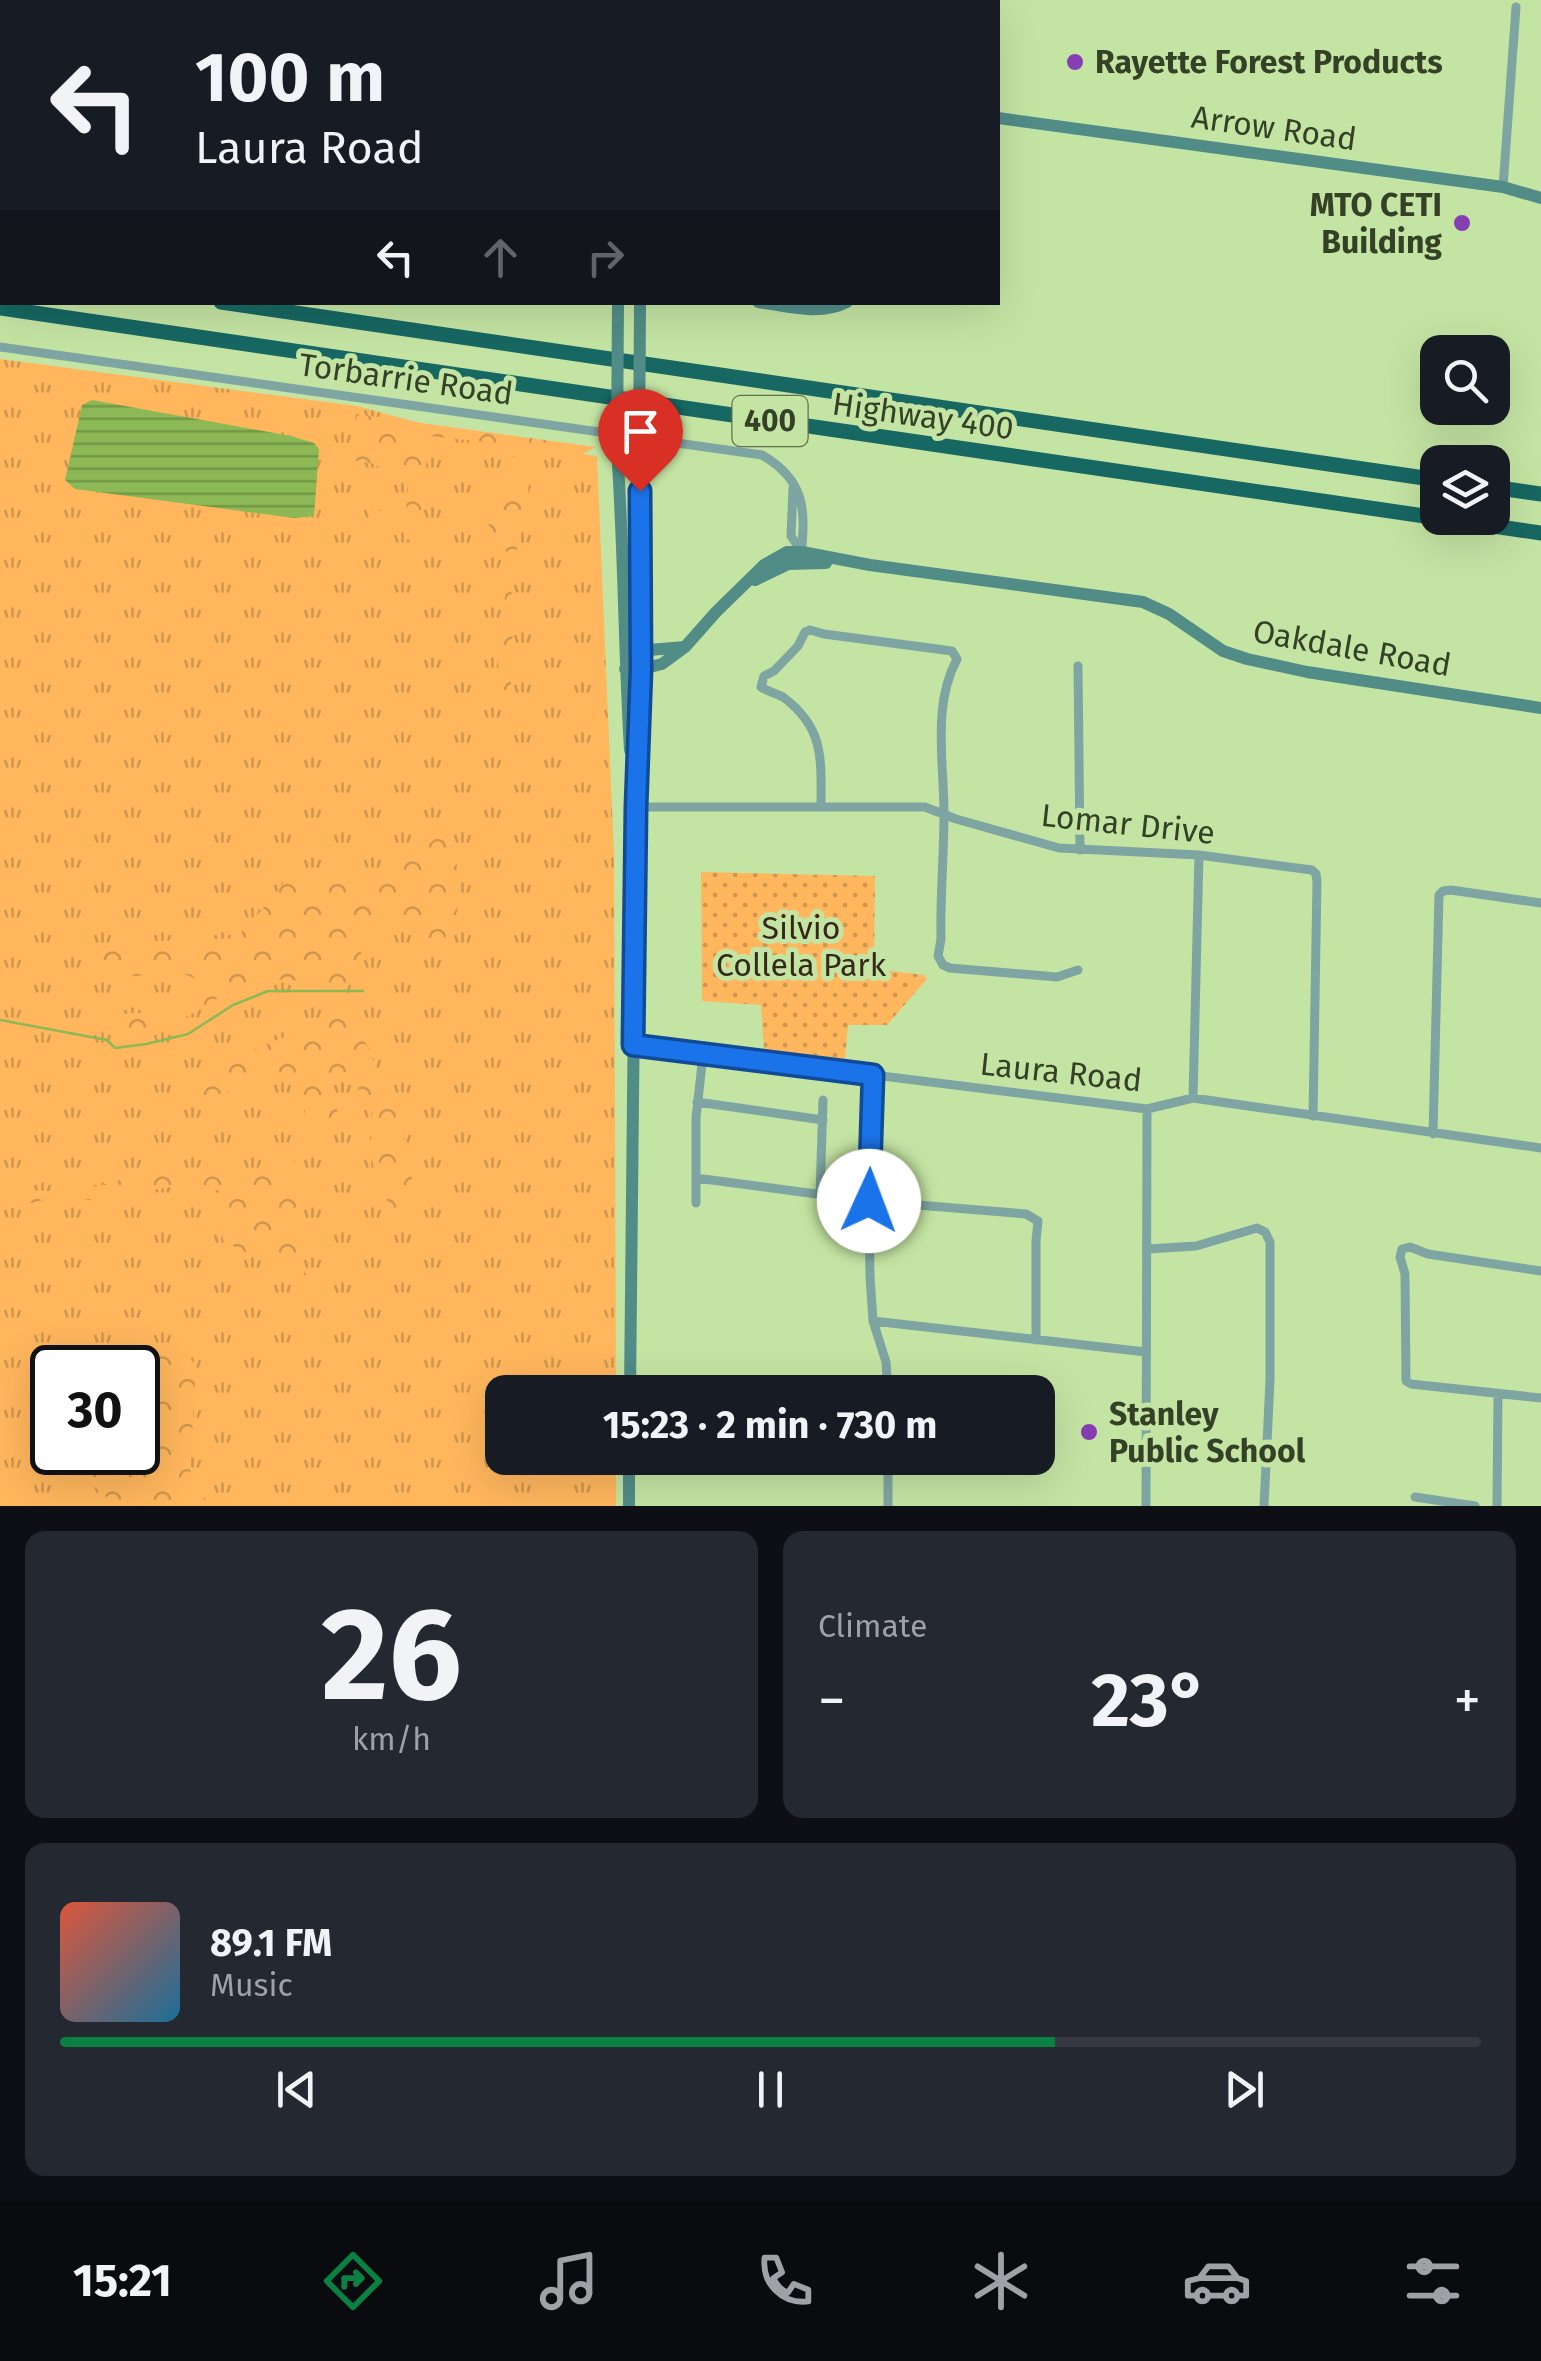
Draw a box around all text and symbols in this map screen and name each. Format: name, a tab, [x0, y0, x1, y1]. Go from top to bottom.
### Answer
text: 100 m	[195, 36, 385, 120]
icon: left	[30, 40, 160, 170]
place label: Rayette Forest Products	[1095, 43, 1443, 81]
marker: Rayette Forest Products	[1064, 51, 1086, 73]
street label: Arrow Road	[1189, 98, 1359, 158]
text: Laura Road	[195, 121, 424, 175]
place label: MTO CETI Building	[1310, 186, 1442, 261]
marker: MTO CETI Building	[1451, 212, 1473, 234]
icon: left	[368, 230, 423, 285]
icon: ahead	[473, 230, 528, 285]
icon: right	[578, 230, 633, 285]
map controls	[1420, 335, 1510, 535]
button: search	[1420, 335, 1510, 425]
street label: Torbarrie Road	[297, 345, 515, 413]
street label: Highway 400	[830, 384, 1016, 448]
pin	[598, 389, 683, 492]
road number: 400	[732, 396, 808, 446]
icon: arrive	[613, 404, 668, 459]
button: layers	[1420, 445, 1510, 535]
street label: Oakdale Road	[1250, 612, 1454, 684]
street label: Lomar Drive	[1039, 796, 1217, 852]
park label: Silvio Collela Park	[716, 909, 887, 984]
street label: Laura Road	[978, 1045, 1144, 1099]
position arrow	[817, 1149, 921, 1253]
speed limit sign: 30	[30, 1345, 160, 1475]
place label: Stanley Public School	[1109, 1395, 1306, 1470]
text: 15:23 · 2 min · 730 m	[603, 1402, 937, 1448]
marker: Stanley Public School	[1078, 1421, 1100, 1443]
text: 26	[321, 1577, 462, 1733]
text: Climate	[818, 1607, 927, 1645]
text: 23°	[1091, 1656, 1208, 1746]
text: −	[818, 1668, 846, 1734]
text: +	[1454, 1668, 1481, 1734]
text: km/h	[352, 1720, 431, 1758]
text: 89.1 FM	[210, 1920, 332, 1966]
text: Music	[210, 1966, 293, 2004]
icon: previous	[269, 2062, 324, 2117]
icon: pause	[743, 2062, 798, 2117]
icon: next	[1217, 2062, 1272, 2117]
icon: directions	[318, 2246, 388, 2316]
icon: music	[534, 2246, 604, 2316]
icon: phone	[750, 2246, 820, 2316]
icon: climate	[966, 2246, 1036, 2316]
icon: car	[1182, 2246, 1252, 2316]
icon: filters	[1398, 2246, 1468, 2316]
text: 15:21	[73, 2254, 172, 2308]

